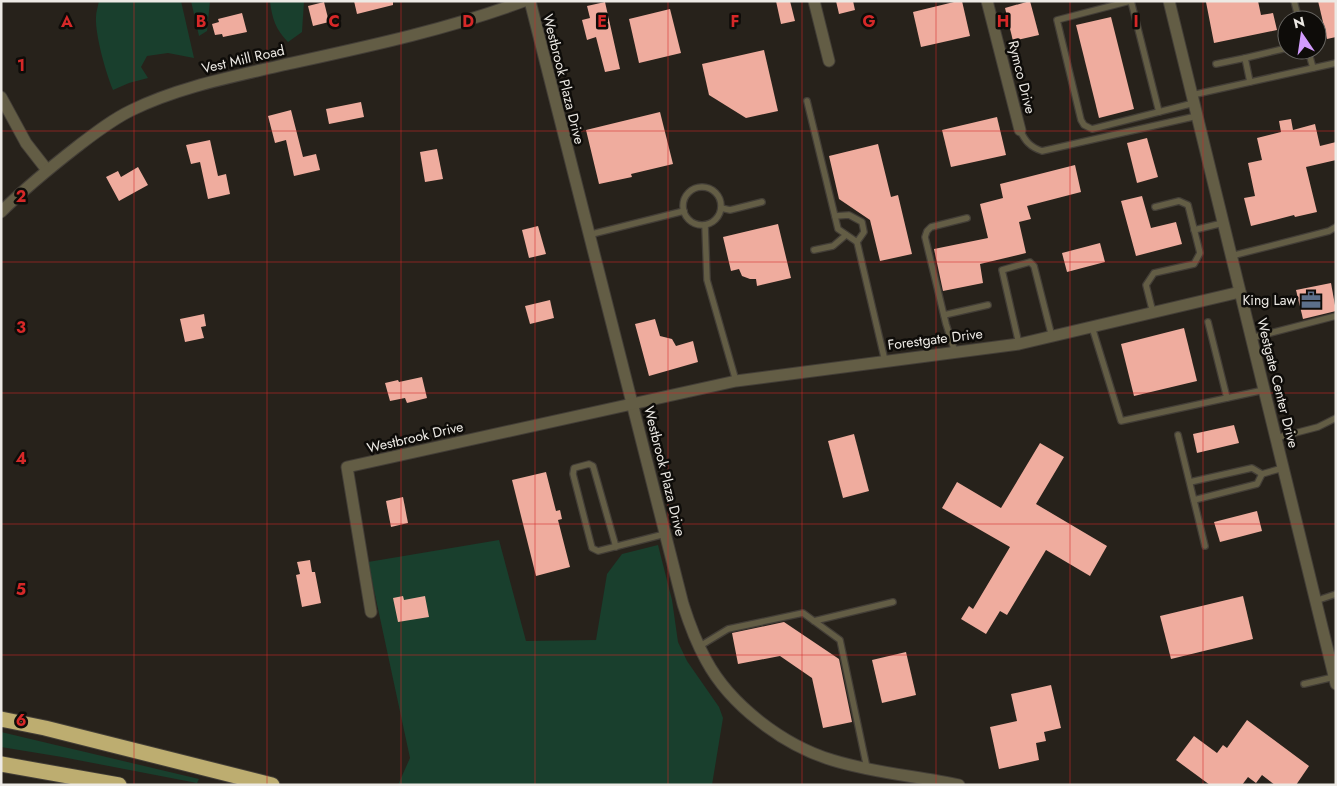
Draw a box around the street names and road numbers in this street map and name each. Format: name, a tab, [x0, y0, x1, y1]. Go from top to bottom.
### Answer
street label: Westbrook Plaza Drive	[538, 12, 590, 146]
street label: Rymco Drive	[1003, 38, 1041, 116]
street label: Vest Mill Road	[200, 40, 286, 78]
street label: Westgate Center Drive	[1252, 316, 1304, 450]
street label: Forestgate Drive	[886, 323, 984, 355]
street label: Westbrook Plaza Drive	[639, 404, 691, 538]
street label: Westbrook Drive	[365, 416, 465, 458]

